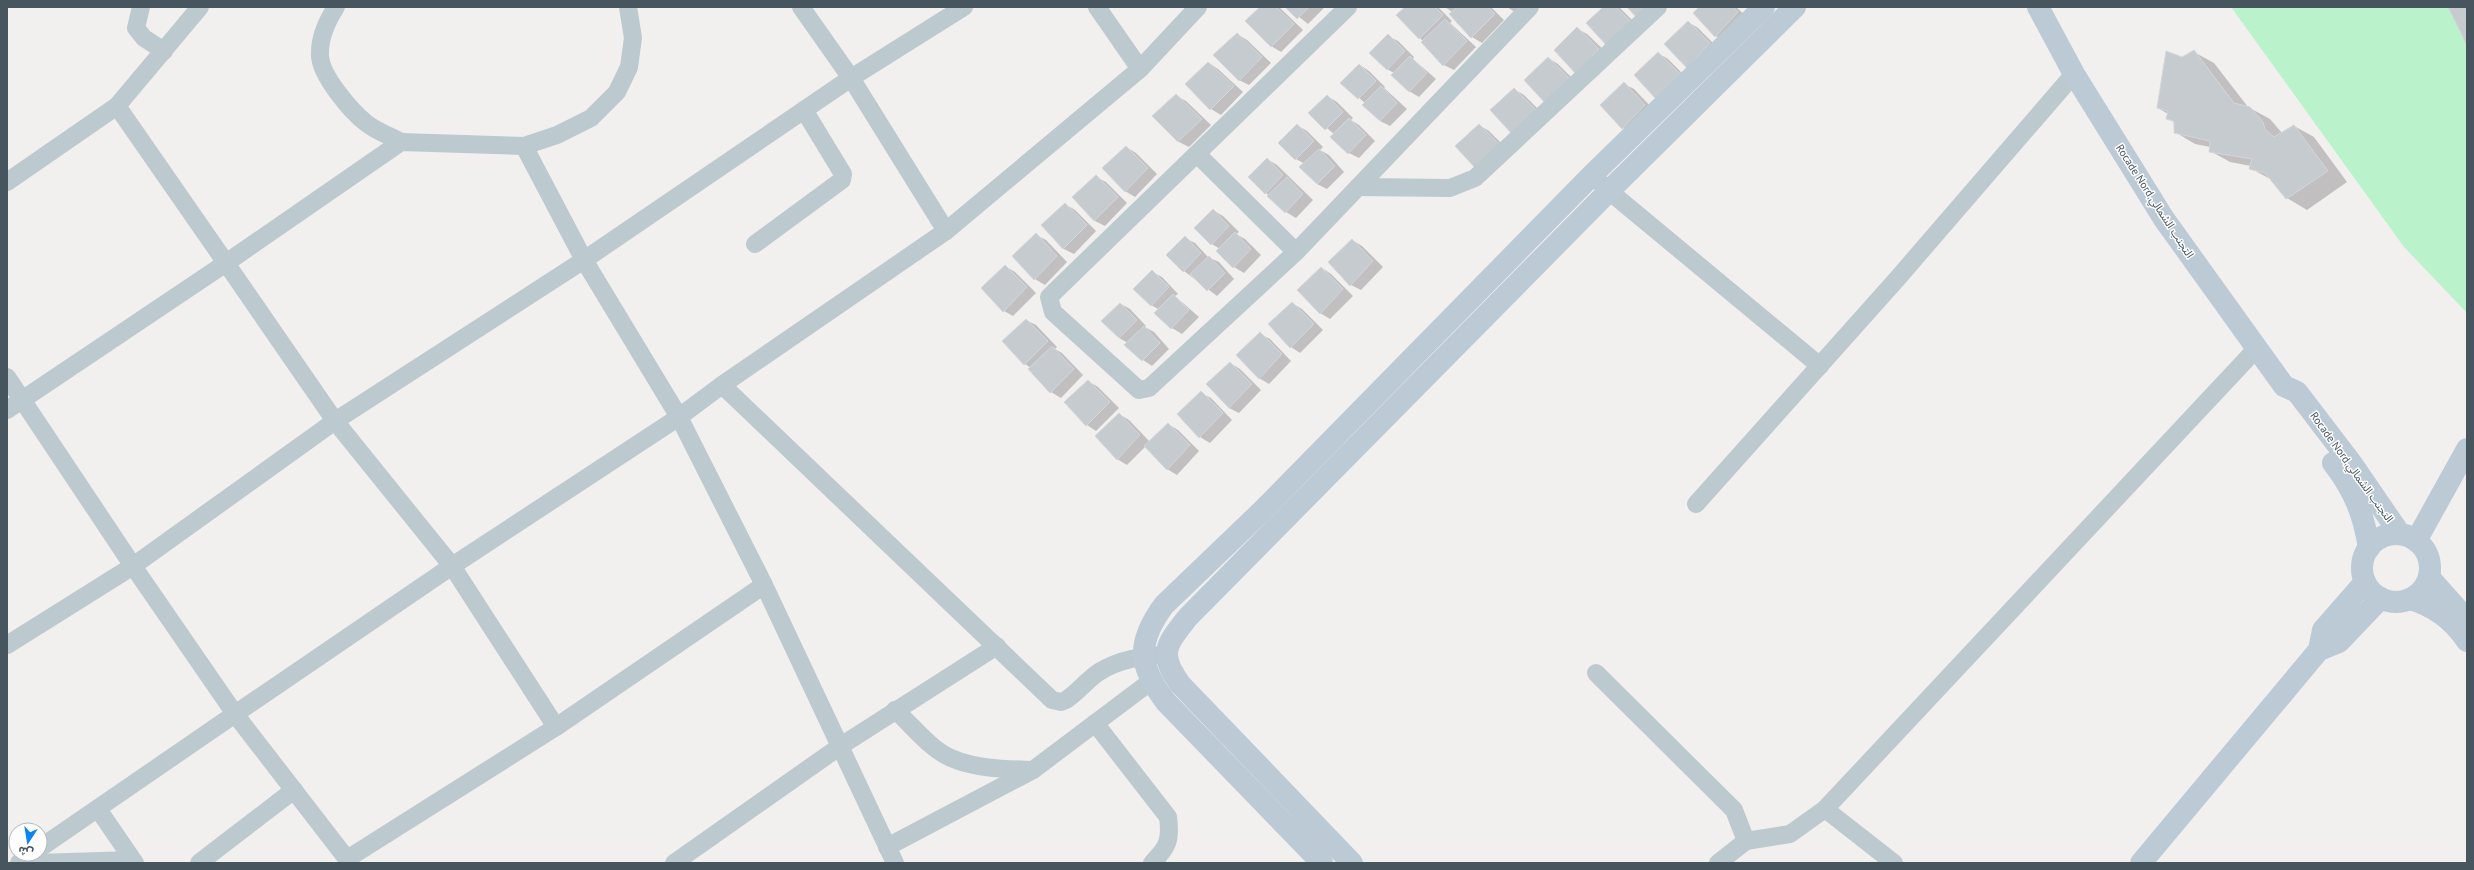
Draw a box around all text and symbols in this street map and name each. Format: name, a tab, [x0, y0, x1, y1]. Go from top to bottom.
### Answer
street label: Rocade Nord,التجنب الشمالي	[2111, 141, 2197, 262]
street label: Rocade Nord,التجنب الشمالي	[2305, 409, 2397, 526]
north arrow	[8, 822, 48, 862]
text: ش	[17, 843, 35, 860]

